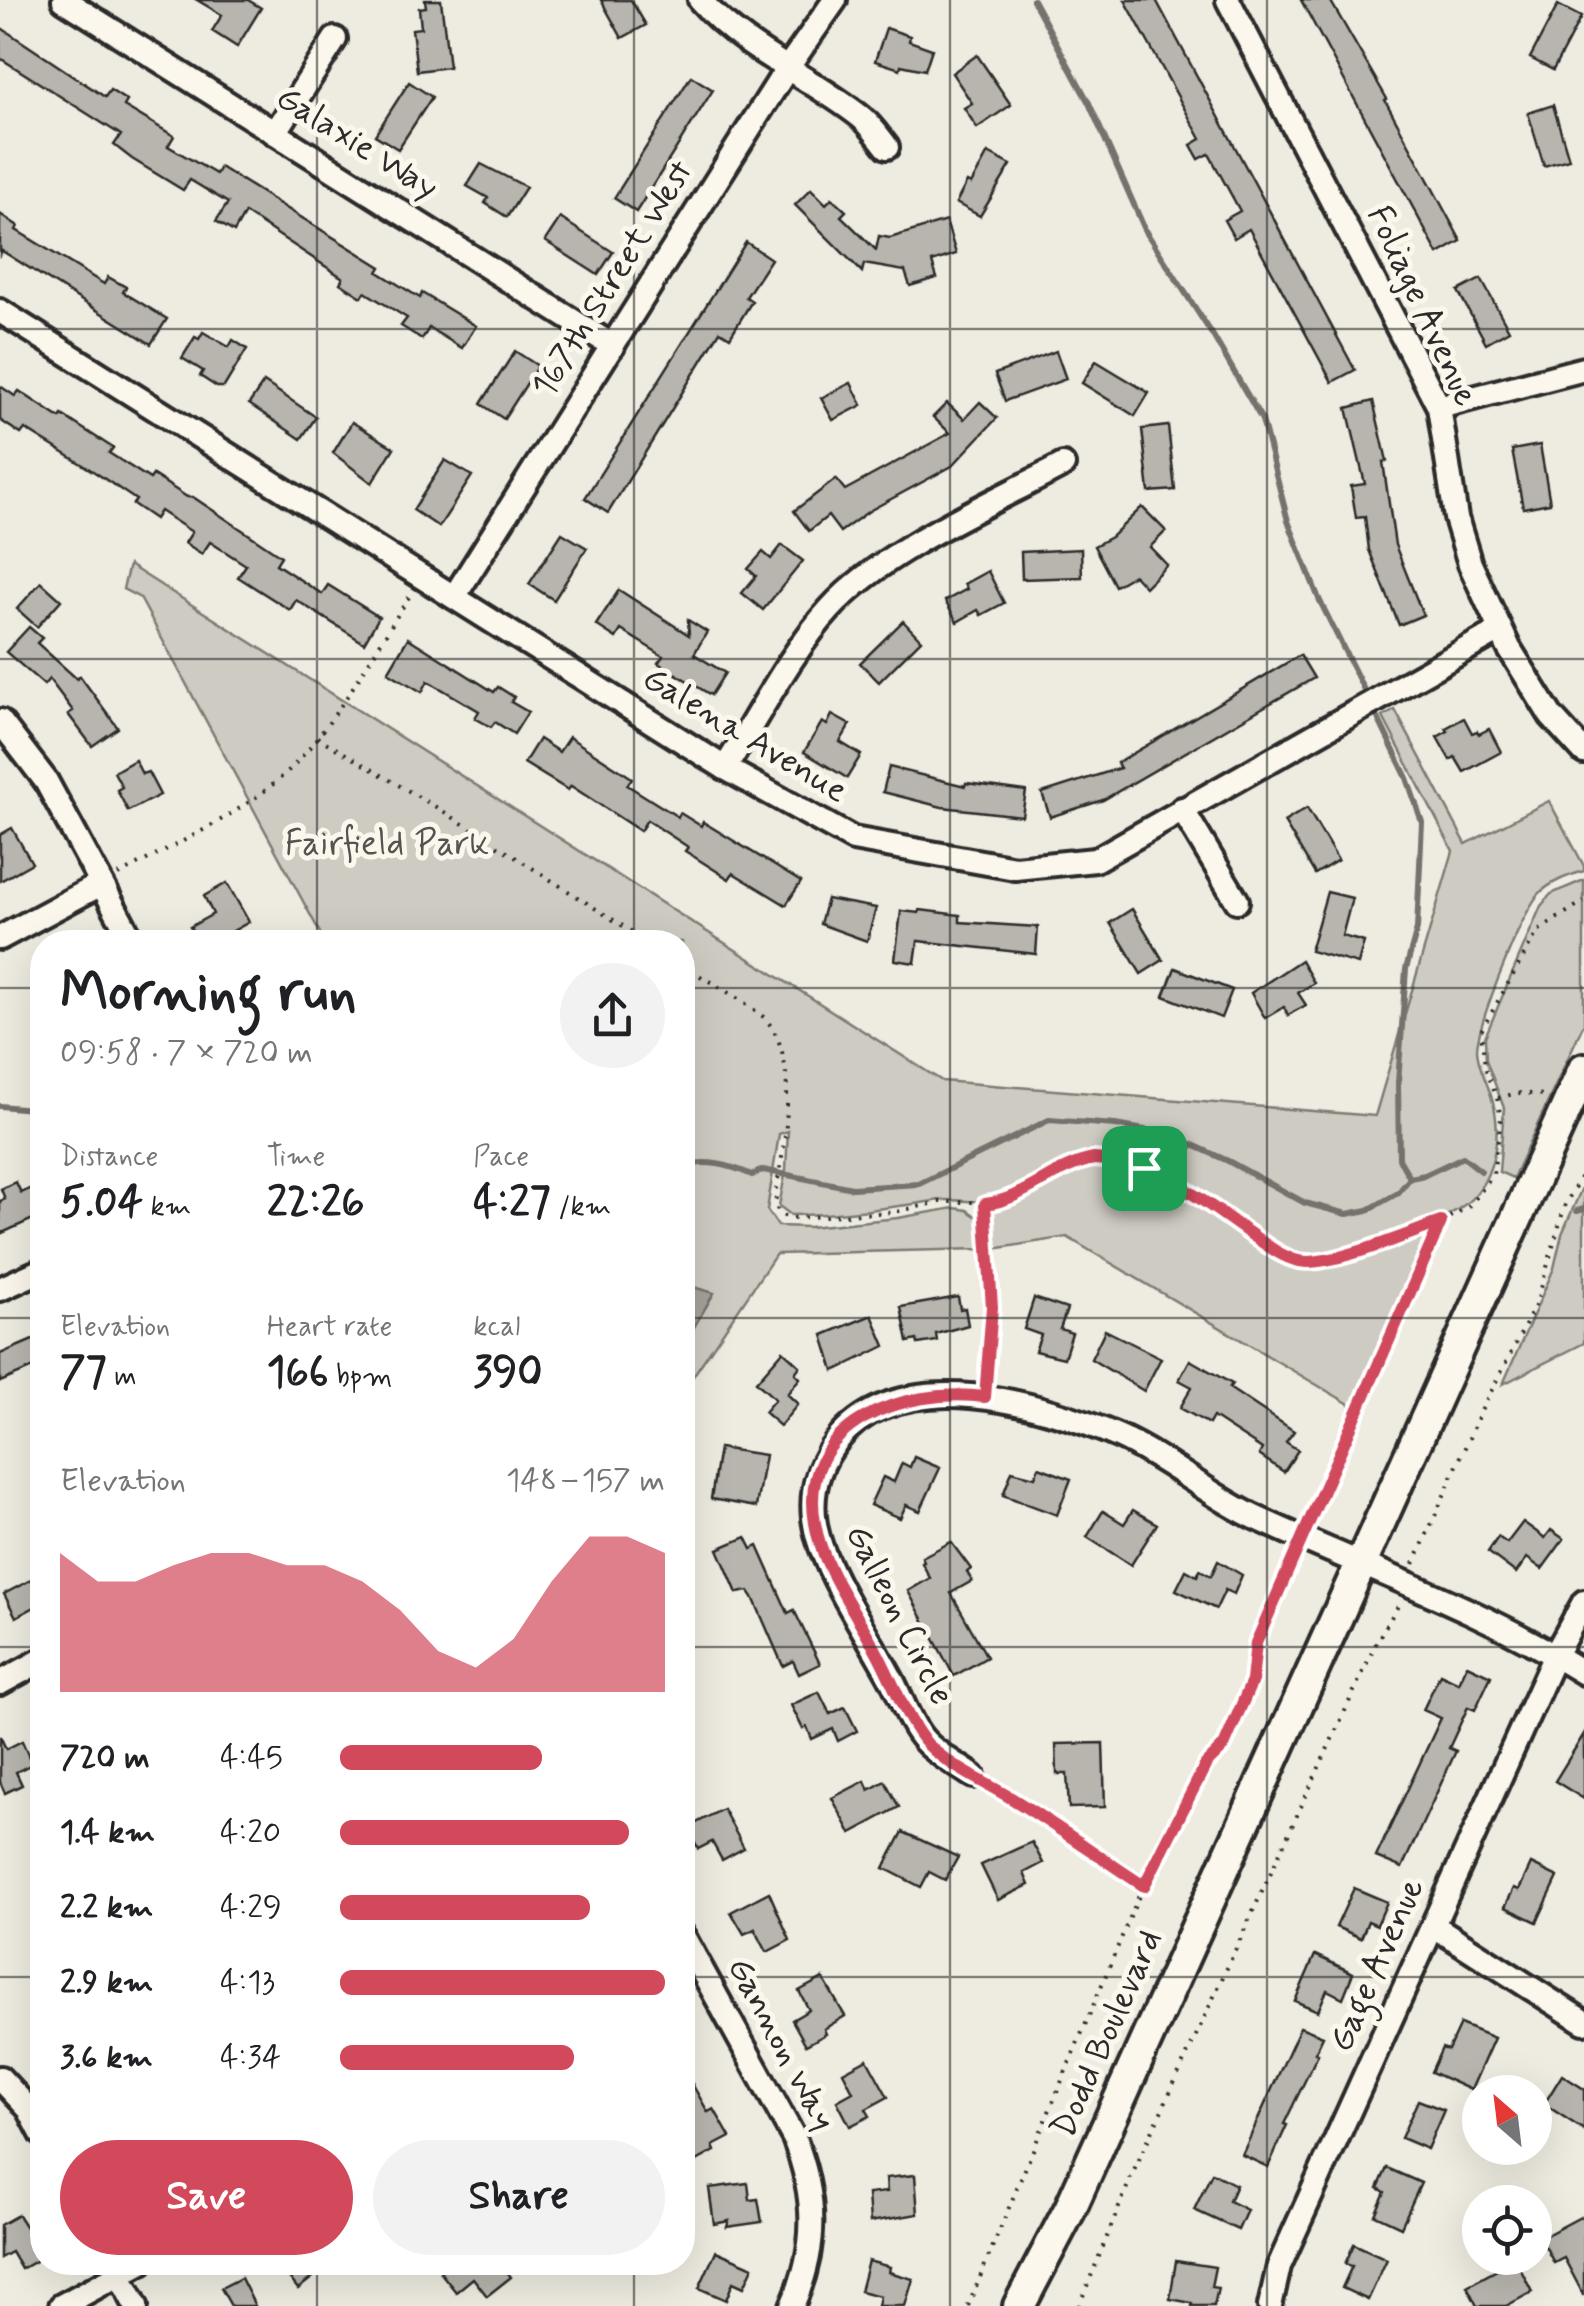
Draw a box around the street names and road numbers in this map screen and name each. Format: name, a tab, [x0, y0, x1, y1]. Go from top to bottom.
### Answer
street label: Galaxie Way	[267, 75, 447, 211]
street label: 167th Street West	[522, 152, 704, 406]
street label: Foliage Avenue	[1355, 198, 1489, 414]
street label: Galena Avenue	[634, 656, 856, 814]
street label: Galleon Circle	[834, 1517, 964, 1713]
street label: Gage Avenue	[1318, 1871, 1439, 2061]
street label: Dodd Boulevard	[1041, 1923, 1173, 2145]
street label: Gannon Way	[716, 1949, 846, 2139]

